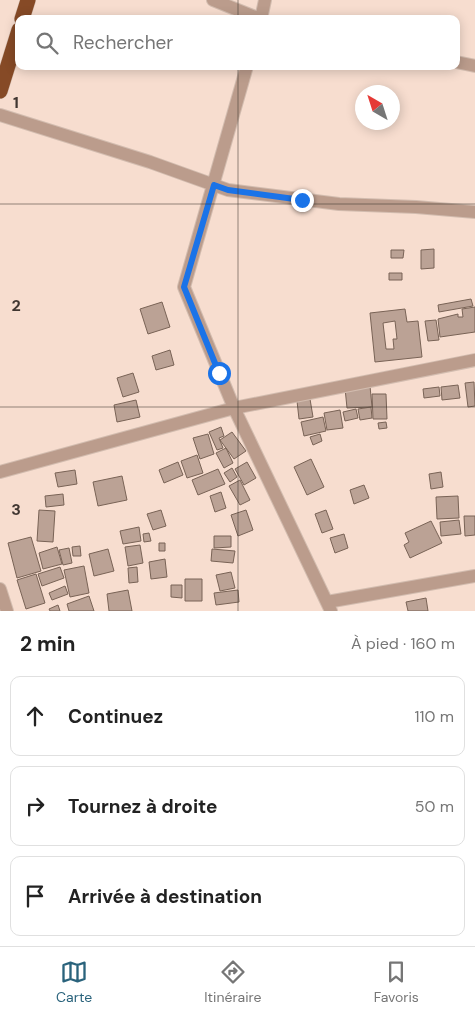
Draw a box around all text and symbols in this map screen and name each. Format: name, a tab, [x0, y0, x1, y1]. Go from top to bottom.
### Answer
search box	[15, 15, 460, 70]
icon: search	[33, 29, 61, 57]
text: Rechercher	[73, 30, 173, 55]
north arrow	[355, 85, 400, 130]
text: 1	[13, 92, 19, 113]
route end	[291, 189, 314, 212]
text: 2	[11, 295, 21, 316]
route start	[208, 362, 231, 385]
text: 3	[11, 499, 21, 520]
text: 2 min	[20, 630, 76, 658]
text: À pied · 160 m	[351, 633, 455, 654]
icon: ahead	[21, 702, 49, 730]
text: Continuez	[68, 704, 163, 729]
text: 110 m	[415, 706, 454, 727]
icon: right	[21, 792, 49, 820]
text: Tournez à droite	[68, 794, 218, 819]
text: 50 m	[415, 796, 454, 817]
icon: arrive	[21, 882, 49, 910]
text: Arrivée à destination	[68, 884, 262, 909]
tab: Carte	[56, 958, 92, 1006]
tab: Itinéraire	[204, 958, 261, 1006]
tab: Favoris	[374, 958, 419, 1006]

